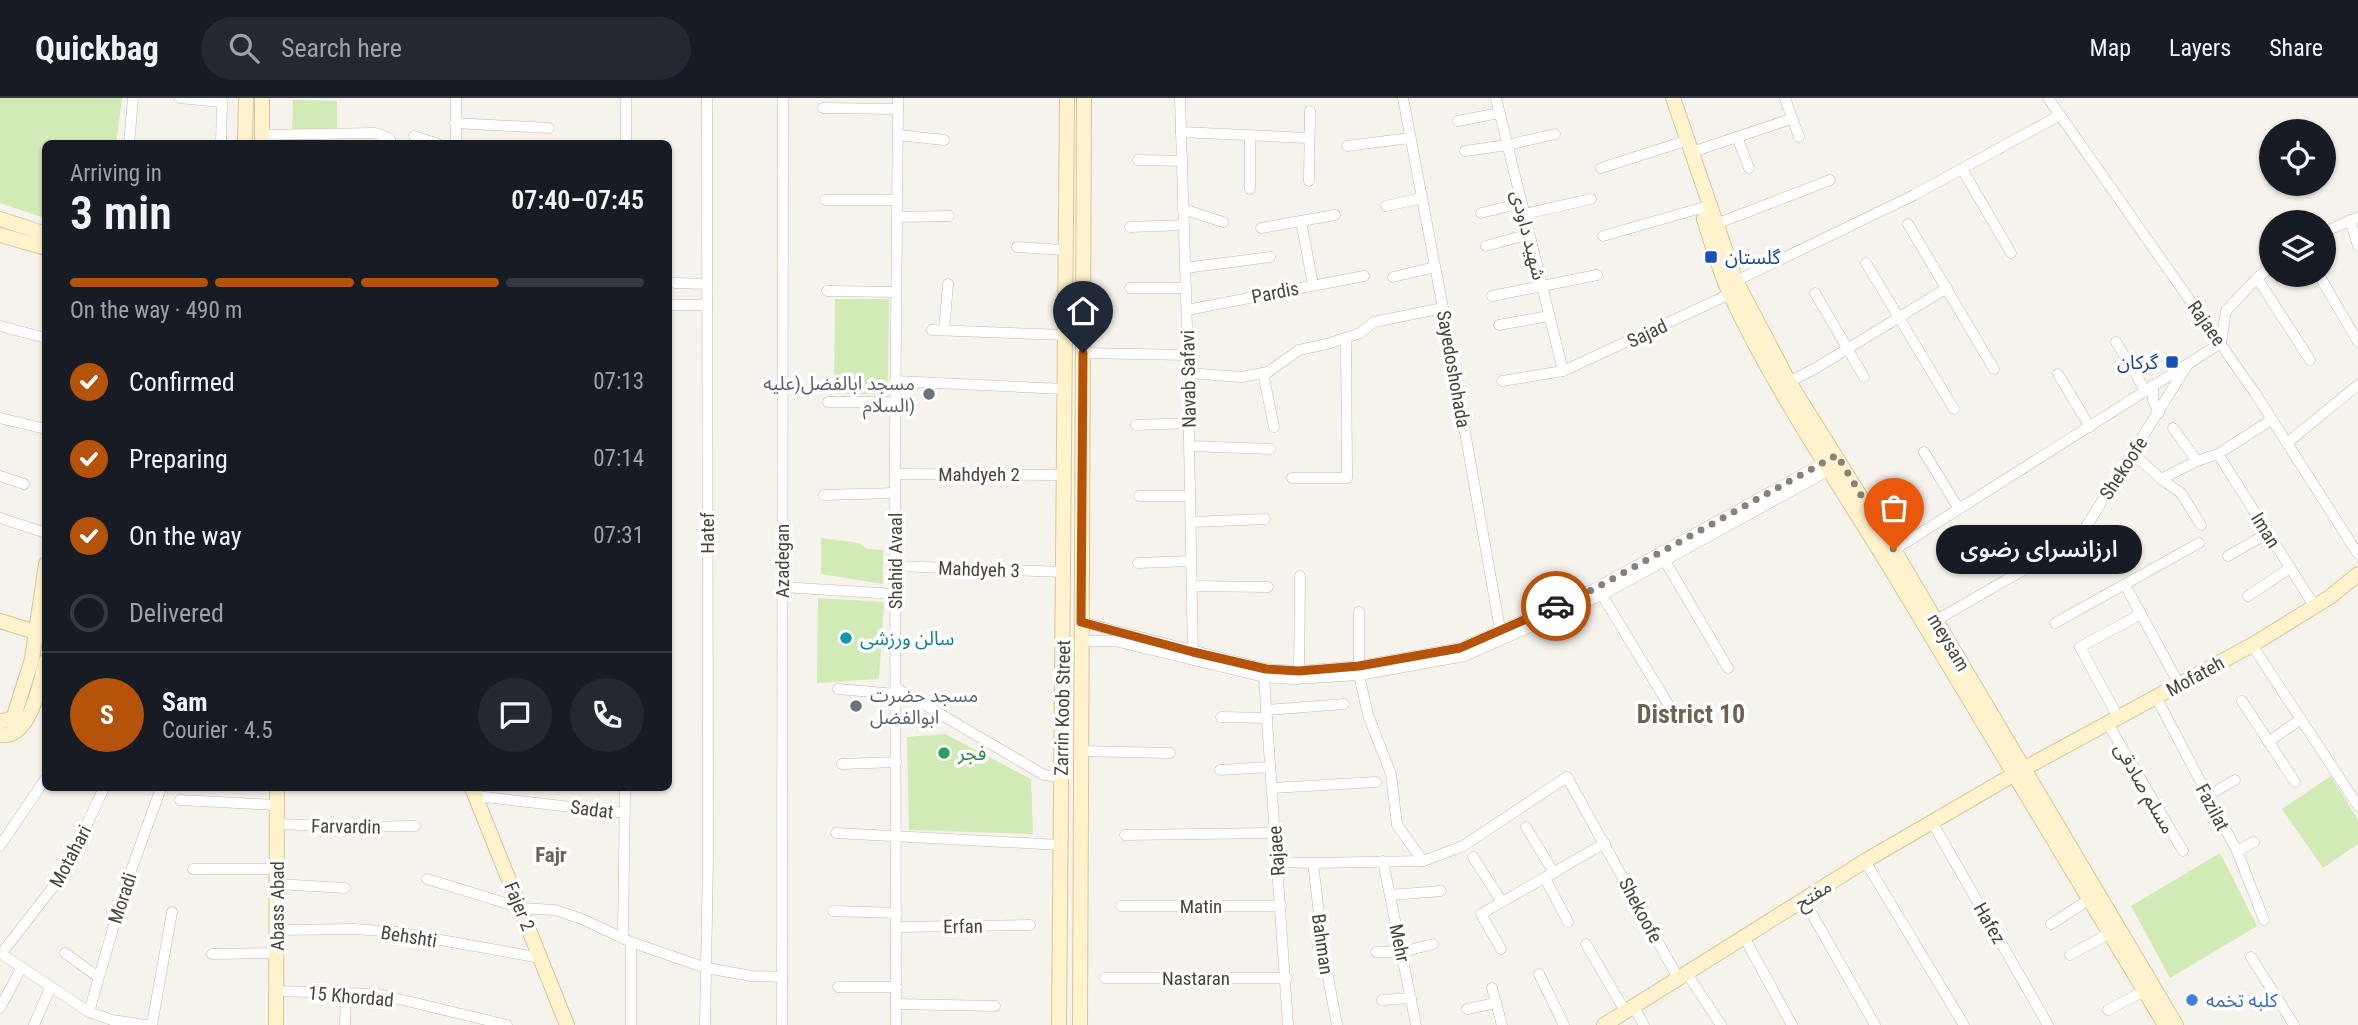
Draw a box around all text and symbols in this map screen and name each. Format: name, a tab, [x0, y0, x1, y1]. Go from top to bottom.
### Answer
search box	[201, 17, 691, 80]
text: Quickbag	[35, 29, 159, 68]
icon: search	[225, 29, 263, 67]
text: Search here	[281, 33, 402, 63]
text: Map	[2090, 34, 2131, 62]
text: Layers	[2169, 34, 2231, 62]
text: Share	[2269, 34, 2323, 62]
map controls	[2259, 119, 2336, 287]
button: locate	[2259, 119, 2336, 196]
text: Arriving in	[70, 160, 162, 187]
text: 07:40–07:45	[511, 185, 644, 215]
text: 3 min	[70, 186, 172, 240]
street label: شهید داودی	[1506, 188, 1551, 282]
button: layers	[2259, 210, 2336, 287]
place label: گلستان	[1725, 246, 1781, 269]
marker: گلستان	[1703, 249, 1719, 265]
street label: Pardis	[1250, 277, 1301, 308]
pin	[1053, 281, 1113, 353]
icon: home	[1064, 292, 1102, 330]
street label: Rajaee	[2183, 296, 2231, 351]
text: On the way · 490 m	[70, 297, 242, 324]
street label: Sayedoshohada	[1432, 309, 1475, 430]
street label: Sajad	[1623, 314, 1671, 353]
street label: Navab Safavi	[1176, 330, 1201, 428]
place label: گرکان	[2117, 351, 2159, 374]
marker: گرکان	[2164, 354, 2180, 370]
icon: check	[70, 363, 108, 401]
text: Confirmed	[129, 367, 235, 397]
text: 07:13	[593, 368, 644, 395]
place label: مسجد ابالفضل(علیه السلام)	[763, 372, 915, 420]
marker: مسجد ابالفضل(علیه السلام)	[921, 386, 937, 402]
street label: Shekoofe	[2095, 432, 2152, 504]
icon: check	[70, 440, 108, 478]
text: Preparing	[129, 444, 228, 474]
text: 07:14	[593, 445, 644, 472]
street label: Mahdyeh 2	[938, 463, 1020, 486]
pin	[1864, 478, 1924, 550]
icon: bag	[1875, 489, 1913, 527]
street label: Iman	[2246, 508, 2285, 552]
street label: Hatef	[696, 512, 719, 554]
street label: Shahid Avaal	[884, 513, 907, 609]
icon: check	[70, 517, 108, 555]
text: On the way	[129, 521, 242, 551]
text: 07:31	[593, 522, 644, 549]
street label: Azadegan	[771, 524, 794, 598]
callout: ارزانسرای رضوی	[1936, 526, 2142, 574]
text: ارزانسرای رضوی	[1960, 536, 2118, 563]
street label: Mahdyeh 3	[938, 557, 1020, 582]
courier	[1521, 571, 1591, 641]
icon: car	[1537, 587, 1575, 625]
text: Delivered	[129, 598, 224, 628]
street label: meysam	[1922, 609, 1975, 675]
place label: سالن ورزشی	[860, 627, 954, 650]
marker: سالن ورزشی	[838, 630, 854, 646]
street label: Zarrin Koob Street	[1050, 640, 1075, 776]
street label: Mofateh	[2162, 651, 2228, 702]
button: chat	[478, 678, 552, 752]
button: phone	[570, 678, 644, 752]
place label: مسجد حضرت ابوالفضل	[870, 684, 978, 729]
text: Sam	[162, 687, 208, 717]
marker: مسجد حضرت ابوالفضل	[848, 698, 864, 714]
district label: District 10	[1637, 699, 1745, 729]
text: S	[100, 700, 114, 730]
text: Courier · 4.5	[162, 717, 273, 744]
street label: مسلم صادقی	[2107, 739, 2180, 839]
place label: فجر	[957, 742, 986, 765]
marker: فجر	[936, 745, 952, 761]
street label: Fazilat	[2191, 780, 2234, 835]
street label: Sadat	[569, 795, 615, 824]
street label: Farvardin	[311, 814, 381, 839]
street label: Motahari	[45, 821, 96, 891]
street label: Rajaee	[1263, 825, 1290, 877]
district label: Fajr	[535, 843, 567, 867]
street label: Abass Abad	[266, 861, 289, 951]
street label: Moradi	[103, 870, 141, 927]
street label: Shekoofe	[1614, 874, 1667, 947]
street label: مفتح	[1791, 874, 1837, 917]
street label: Fajer 2	[499, 878, 540, 934]
street label: Matin	[1180, 895, 1222, 918]
street label: Hafez	[1969, 898, 2011, 948]
street label: Bahman	[1307, 912, 1338, 976]
street label: Erfan	[943, 915, 983, 938]
street label: Behshti	[379, 921, 439, 952]
street label: Mehr	[1384, 922, 1415, 964]
street label: Nastaran	[1162, 967, 1230, 990]
street label: 15 Khordad	[307, 981, 395, 1012]
place label: کلبه تخمه	[2206, 989, 2279, 1012]
marker: کلبه تخمه	[2184, 992, 2200, 1008]

